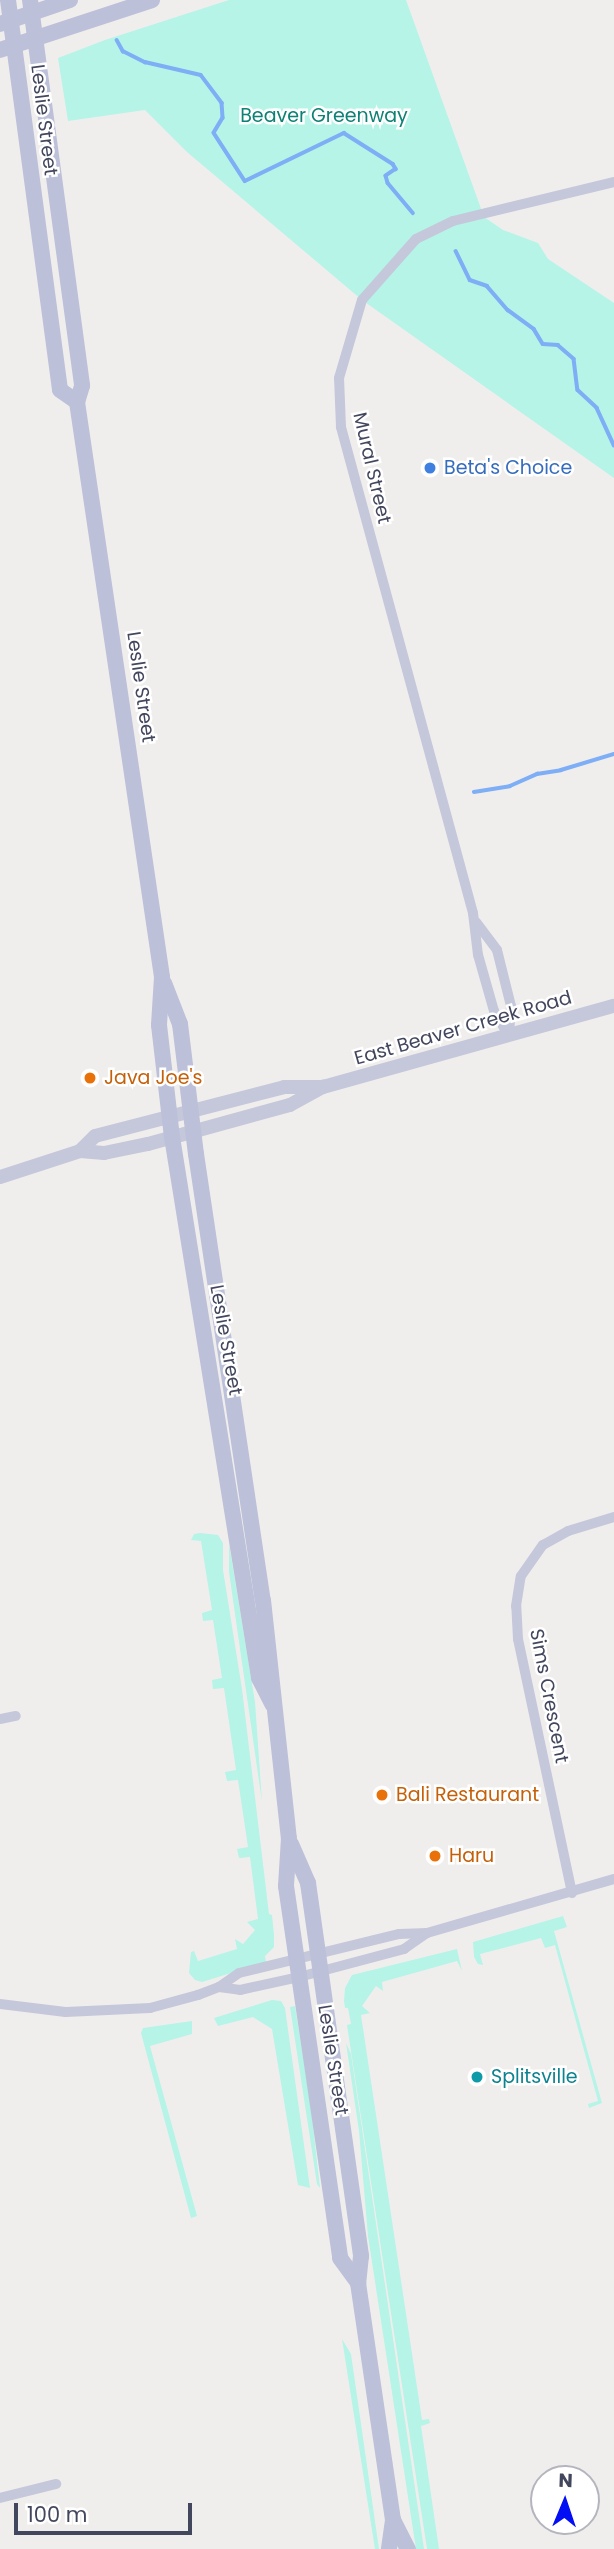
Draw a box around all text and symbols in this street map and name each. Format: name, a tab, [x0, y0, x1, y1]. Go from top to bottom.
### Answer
street label: Leslie Street	[26, 63, 62, 177]
park label: Beaver Greenway	[240, 105, 408, 127]
street label: Mural Street	[348, 410, 396, 526]
place label: Beta's Choice	[444, 457, 572, 479]
marker: Beta's Choice	[422, 460, 438, 476]
street label: Leslie Street	[122, 630, 160, 744]
street label: East Beaver Creek Road	[352, 986, 574, 1070]
place label: Java Joe's	[104, 1067, 202, 1089]
marker: Java Joe's	[82, 1070, 98, 1086]
street label: Leslie Street	[205, 1283, 247, 1397]
street label: Sims Crescent	[525, 1627, 573, 1765]
place label: Bali Restaurant	[396, 1784, 539, 1806]
marker: Bali Restaurant	[374, 1787, 390, 1803]
place label: Haru	[449, 1845, 494, 1867]
marker: Haru	[427, 1848, 443, 1864]
street label: Leslie Street	[313, 2003, 353, 2117]
place label: Splitsville	[491, 2066, 578, 2088]
marker: Splitsville	[469, 2069, 485, 2085]
north arrow	[530, 2465, 600, 2535]
text: N	[558, 2467, 573, 2494]
scale bar	[18, 2490, 196, 2534]
text: 100 m	[27, 2500, 87, 2529]

